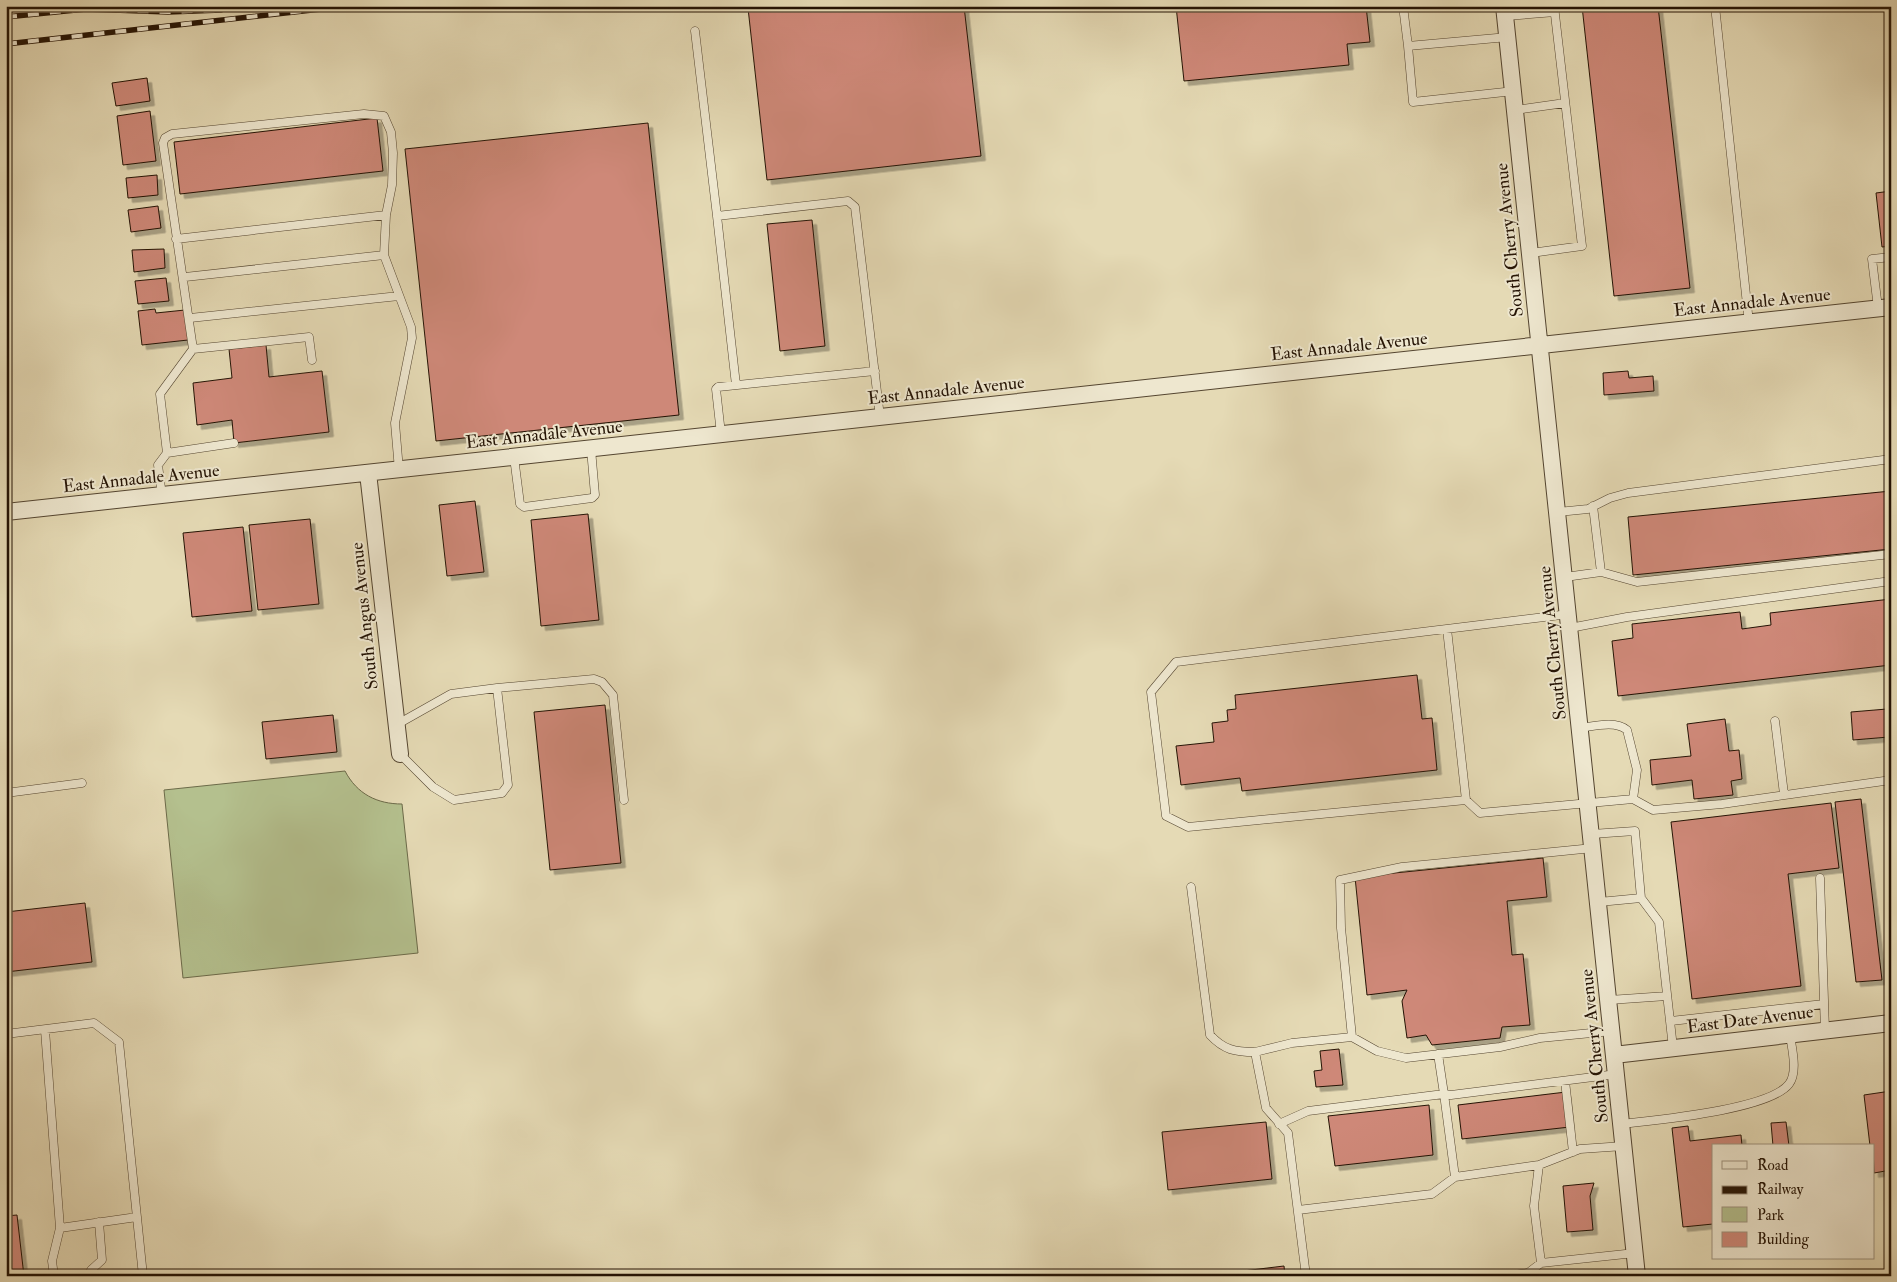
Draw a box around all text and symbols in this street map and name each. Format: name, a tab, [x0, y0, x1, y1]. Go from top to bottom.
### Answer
street label: South Cherry Avenue	[1490, 162, 1529, 318]
street label: East Annadale Avenue	[1672, 283, 1832, 322]
street label: East Annadale Avenue	[1269, 327, 1429, 366]
street label: East Annadale Avenue	[866, 371, 1026, 410]
street label: East Annadale Avenue	[464, 415, 624, 454]
street label: East Annadale Avenue	[61, 459, 221, 498]
street label: South Angus Avenue	[345, 541, 384, 691]
street label: South Cherry Avenue	[1533, 565, 1572, 721]
street label: South Cherry Avenue	[1575, 968, 1614, 1124]
street label: East Date Avenue	[1685, 1000, 1815, 1039]
legend	[1712, 1144, 1874, 1260]
text: Road	[1757, 1156, 1789, 1175]
text: Railway	[1757, 1180, 1804, 1199]
text: Park	[1757, 1206, 1784, 1225]
text: Building	[1757, 1230, 1809, 1249]

